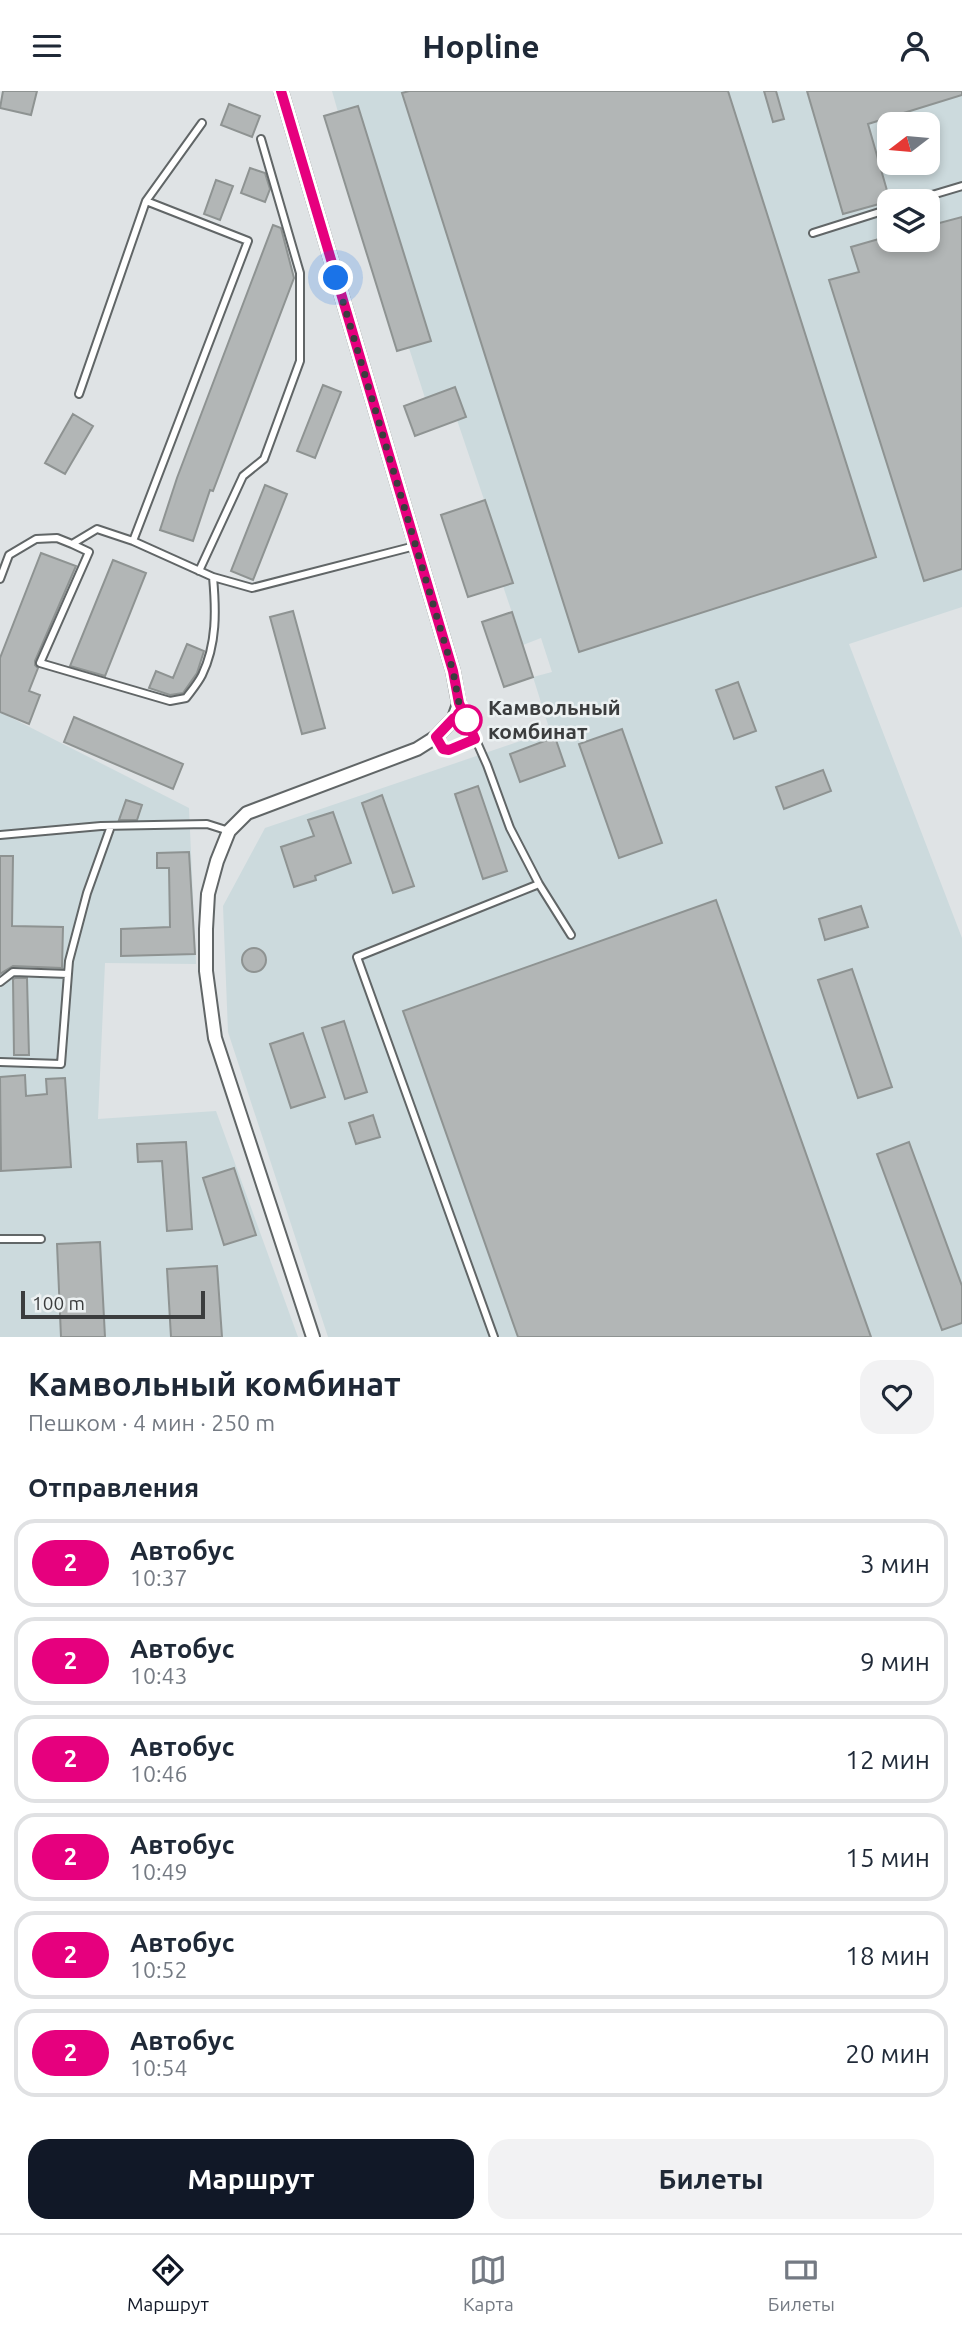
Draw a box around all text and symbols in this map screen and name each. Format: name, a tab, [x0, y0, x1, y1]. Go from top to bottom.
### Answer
icon: menu	[28, 27, 66, 65]
icon: person	[896, 27, 934, 65]
text: Hopline	[422, 28, 540, 64]
north arrow	[877, 112, 940, 175]
map controls	[877, 112, 940, 252]
button: layers	[877, 189, 940, 252]
your location	[318, 260, 353, 295]
place label: Камвольный комбинат	[488, 695, 621, 743]
marker: Камвольный комбинат	[452, 705, 482, 735]
scale bar	[21, 1288, 205, 1320]
text: 100 m	[32, 1292, 85, 1314]
button: heart	[860, 1360, 934, 1434]
text: Камвольный комбинат	[28, 1365, 401, 1402]
text: Пешком · 4 мин · 250 m	[28, 1410, 275, 1435]
text: Отправления	[28, 1473, 199, 1502]
text: Автобус	[130, 1536, 234, 1565]
text: 2	[64, 1549, 77, 1576]
text: 3 мин	[860, 1549, 930, 1578]
text: 10:37	[130, 1565, 188, 1590]
text: Автобус	[130, 1634, 234, 1663]
text: 2	[64, 1647, 77, 1674]
text: 9 мин	[860, 1647, 930, 1676]
text: 10:43	[130, 1663, 188, 1688]
text: Автобус	[130, 1732, 234, 1761]
text: 2	[64, 1745, 77, 1772]
text: 12 мин	[845, 1745, 930, 1774]
text: 10:46	[130, 1761, 188, 1786]
text: Автобус	[130, 1830, 234, 1859]
text: 2	[64, 1843, 77, 1870]
text: 15 мин	[845, 1843, 930, 1872]
text: 10:49	[130, 1859, 188, 1884]
text: Автобус	[130, 1928, 234, 1957]
text: 2	[64, 1941, 77, 1968]
text: 18 мин	[845, 1941, 930, 1970]
text: 10:52	[130, 1957, 188, 1982]
text: Автобус	[130, 2026, 234, 2055]
text: 2	[64, 2039, 77, 2066]
text: 20 мин	[845, 2039, 930, 2068]
text: 10:54	[130, 2055, 188, 2080]
button: Маршрут	[28, 2139, 474, 2219]
button: Билеты	[488, 2139, 934, 2219]
tab: Маршрут	[127, 2251, 209, 2315]
tab: Карта	[463, 2251, 514, 2315]
tab: Билеты	[768, 2251, 835, 2315]

